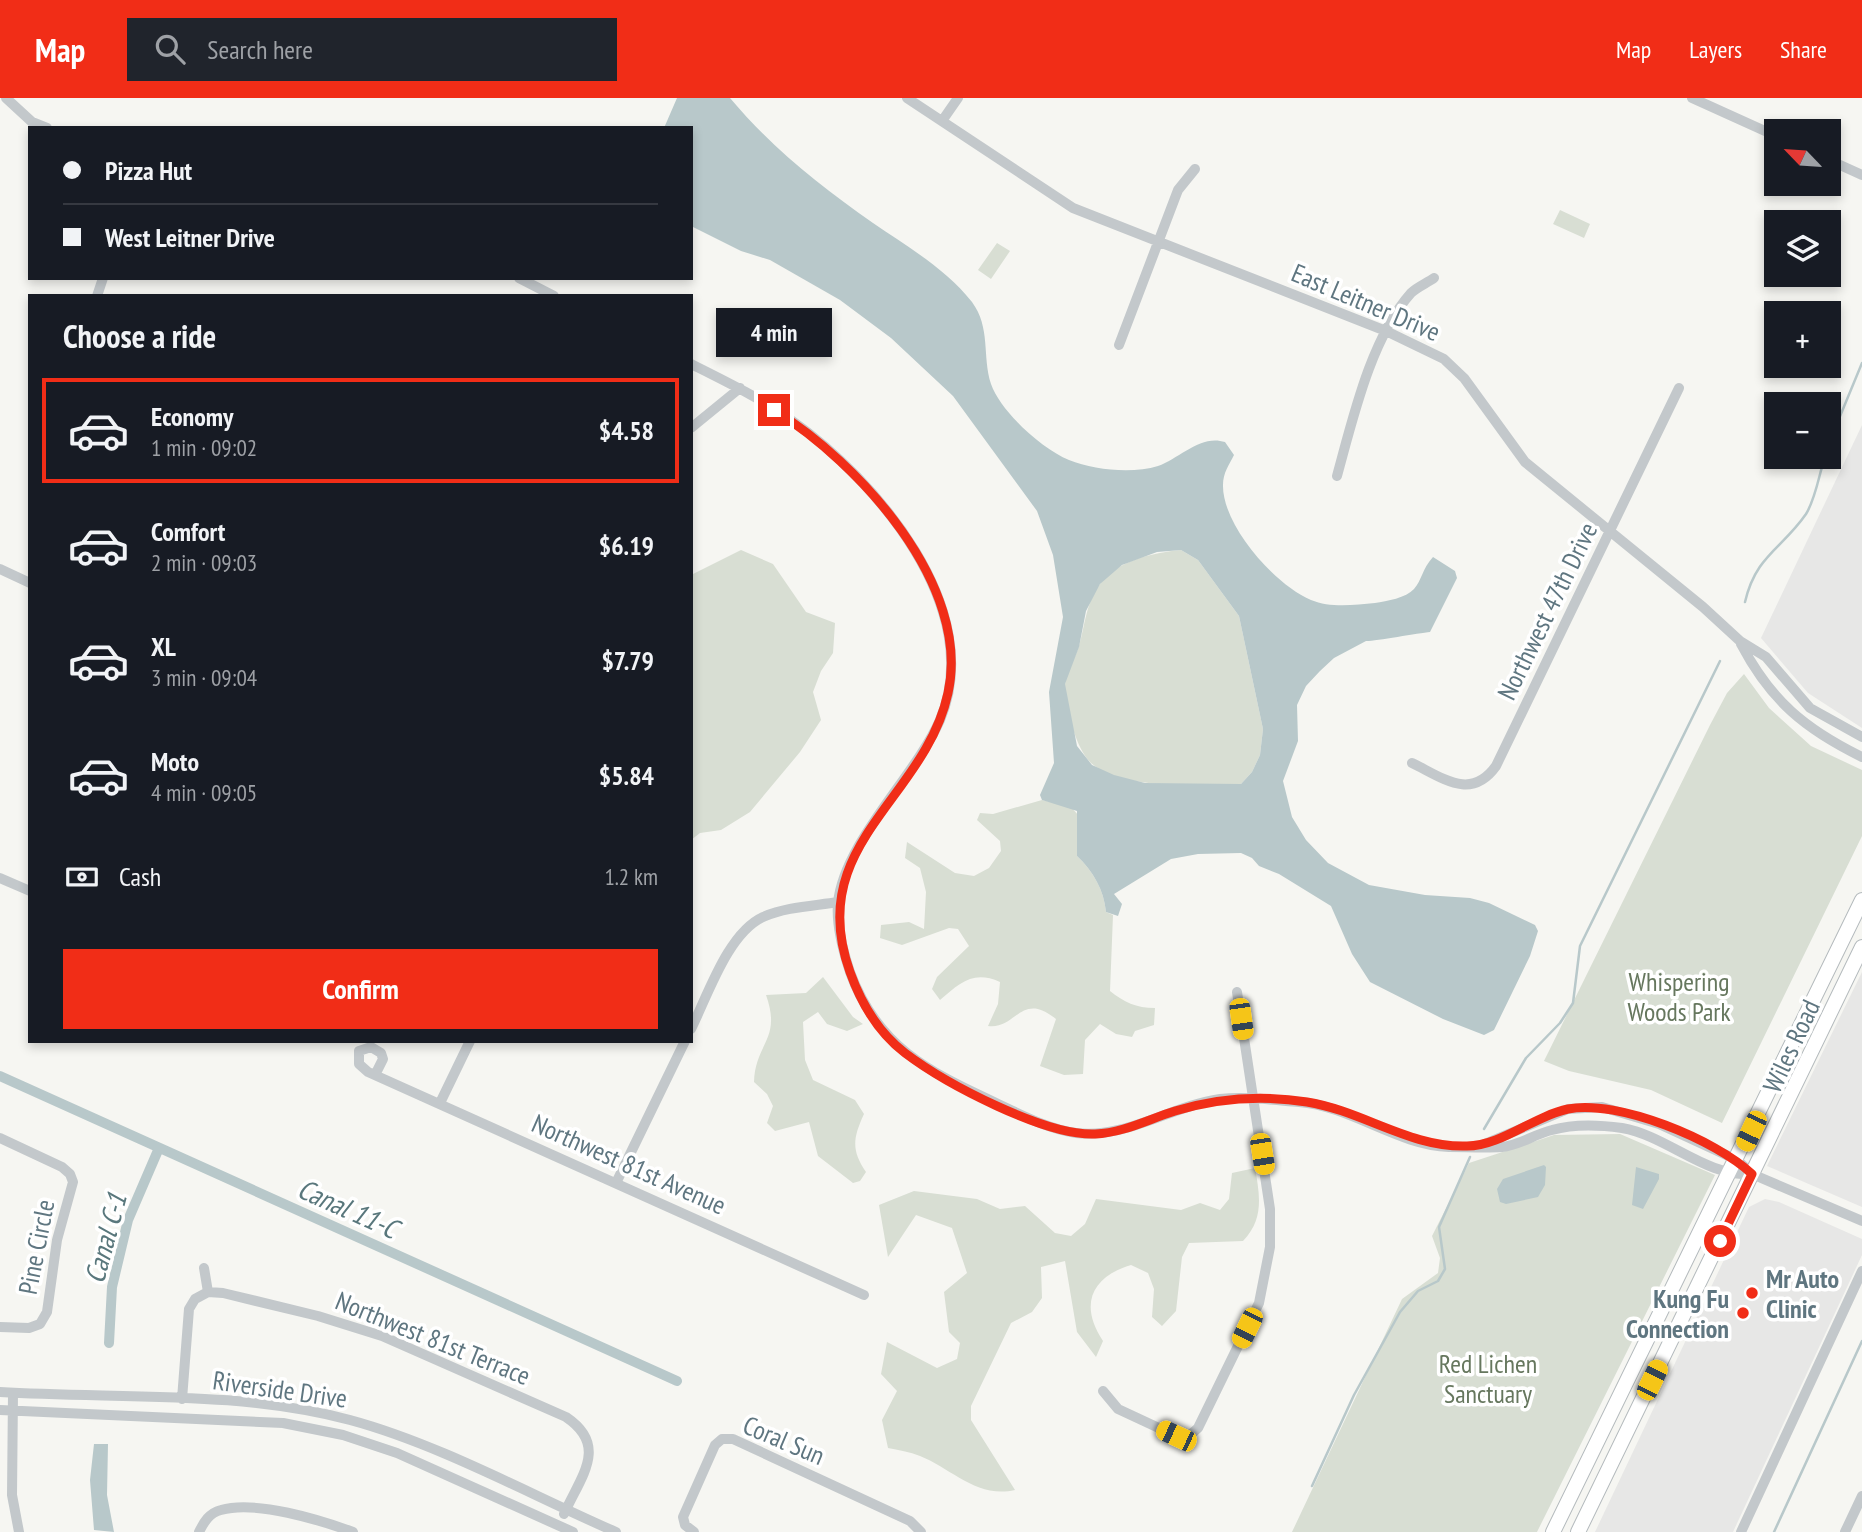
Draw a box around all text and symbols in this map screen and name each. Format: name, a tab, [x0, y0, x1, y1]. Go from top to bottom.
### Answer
search box	[127, 18, 617, 81]
text: Map	[35, 28, 85, 71]
icon: search	[151, 30, 189, 68]
text: Search here	[207, 33, 313, 66]
text: Map	[1616, 34, 1651, 65]
text: Layers	[1689, 34, 1742, 65]
text: Share	[1780, 34, 1827, 65]
north arrow	[1764, 119, 1841, 196]
map controls	[1764, 119, 1841, 469]
text: Pizza Hut	[105, 154, 192, 187]
button: layers	[1764, 210, 1841, 287]
text: West Leitner Drive	[105, 221, 275, 254]
street label: East Leitner Drive	[1287, 256, 1445, 348]
button: +	[1764, 301, 1841, 378]
callout: 4 min	[716, 308, 832, 358]
text: Choose a ride	[63, 315, 216, 357]
text: 4 min	[751, 318, 797, 347]
button: −	[1764, 392, 1841, 469]
route end	[758, 394, 790, 426]
icon: car	[67, 399, 130, 462]
text: Economy	[151, 400, 233, 433]
text: $4.58	[599, 414, 654, 447]
text: 1 min · 09:02	[151, 433, 257, 462]
icon: car	[67, 514, 130, 577]
text: Comfort	[151, 515, 225, 548]
street label: Northwest 47th Drive	[1490, 517, 1604, 705]
text: $6.19	[599, 529, 654, 562]
text: 2 min · 09:03	[151, 548, 257, 577]
icon: car	[67, 629, 130, 692]
text: XL	[151, 630, 176, 663]
text: $7.79	[601, 644, 654, 677]
text: 3 min · 09:04	[151, 663, 257, 692]
icon: car	[67, 744, 130, 807]
text: Moto	[151, 745, 199, 778]
text: $5.84	[599, 759, 654, 792]
text: 4 min · 09:05	[151, 778, 257, 807]
icon: cash	[63, 858, 101, 896]
text: Cash	[119, 860, 161, 893]
text: 1.2 km	[604, 862, 658, 891]
button: Confirm	[63, 949, 658, 1029]
park label: Whispering Woods Park	[1627, 965, 1731, 1028]
street label: Wiles Road	[1755, 994, 1827, 1098]
car	[1228, 997, 1255, 1041]
street label: Northwest 81st Avenue	[527, 1106, 731, 1222]
car	[1733, 1108, 1770, 1154]
car	[1249, 1132, 1276, 1176]
water label: Canal 11-C	[292, 1170, 408, 1248]
water label: Canal C-1	[75, 1189, 135, 1287]
street label: Pine Circle	[11, 1197, 61, 1297]
route start	[1704, 1225, 1736, 1257]
place label: Mr Auto Clinic	[1766, 1262, 1839, 1325]
place label: Kung Fu Connection	[1626, 1282, 1729, 1345]
street label: Northwest 81st Terrace	[331, 1284, 535, 1392]
marker: Mr Auto Clinic	[1744, 1285, 1760, 1301]
car	[1229, 1305, 1266, 1351]
marker: Kung Fu Connection	[1735, 1305, 1751, 1321]
park label: Red Lichen Sanctuary	[1439, 1347, 1537, 1410]
car	[1634, 1357, 1671, 1403]
street label: Riverside Drive	[211, 1363, 349, 1415]
street label: Coral Sun	[738, 1408, 830, 1472]
car	[1153, 1418, 1200, 1454]

